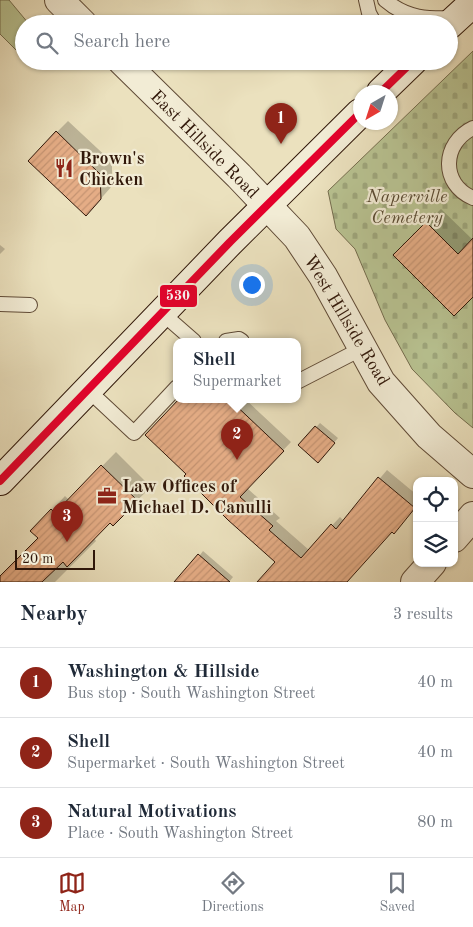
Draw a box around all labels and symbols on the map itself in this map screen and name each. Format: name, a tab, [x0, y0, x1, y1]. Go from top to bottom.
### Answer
north arrow	[353, 85, 398, 130]
street label: East Hillside Road	[147, 87, 262, 202]
pin: 1	[265, 103, 297, 144]
place label: Brown's Chicken	[79, 150, 145, 189]
restaurant icon: Brown's Chicken	[53, 157, 75, 179]
park label: Naperville Cemetery	[365, 188, 448, 227]
street label: West Hillside Road	[300, 252, 392, 389]
your location	[239, 272, 265, 298]
line badge: 530	[159, 284, 198, 308]
text: 530	[166, 289, 190, 303]
pin: 2	[221, 419, 253, 460]
place label: Law Offices of Michael D. Canulli	[122, 478, 272, 517]
office icon: Law Offices of Michael D. Canulli	[96, 485, 118, 507]
pin: 3	[51, 501, 83, 542]
scale bar	[15, 547, 95, 570]

